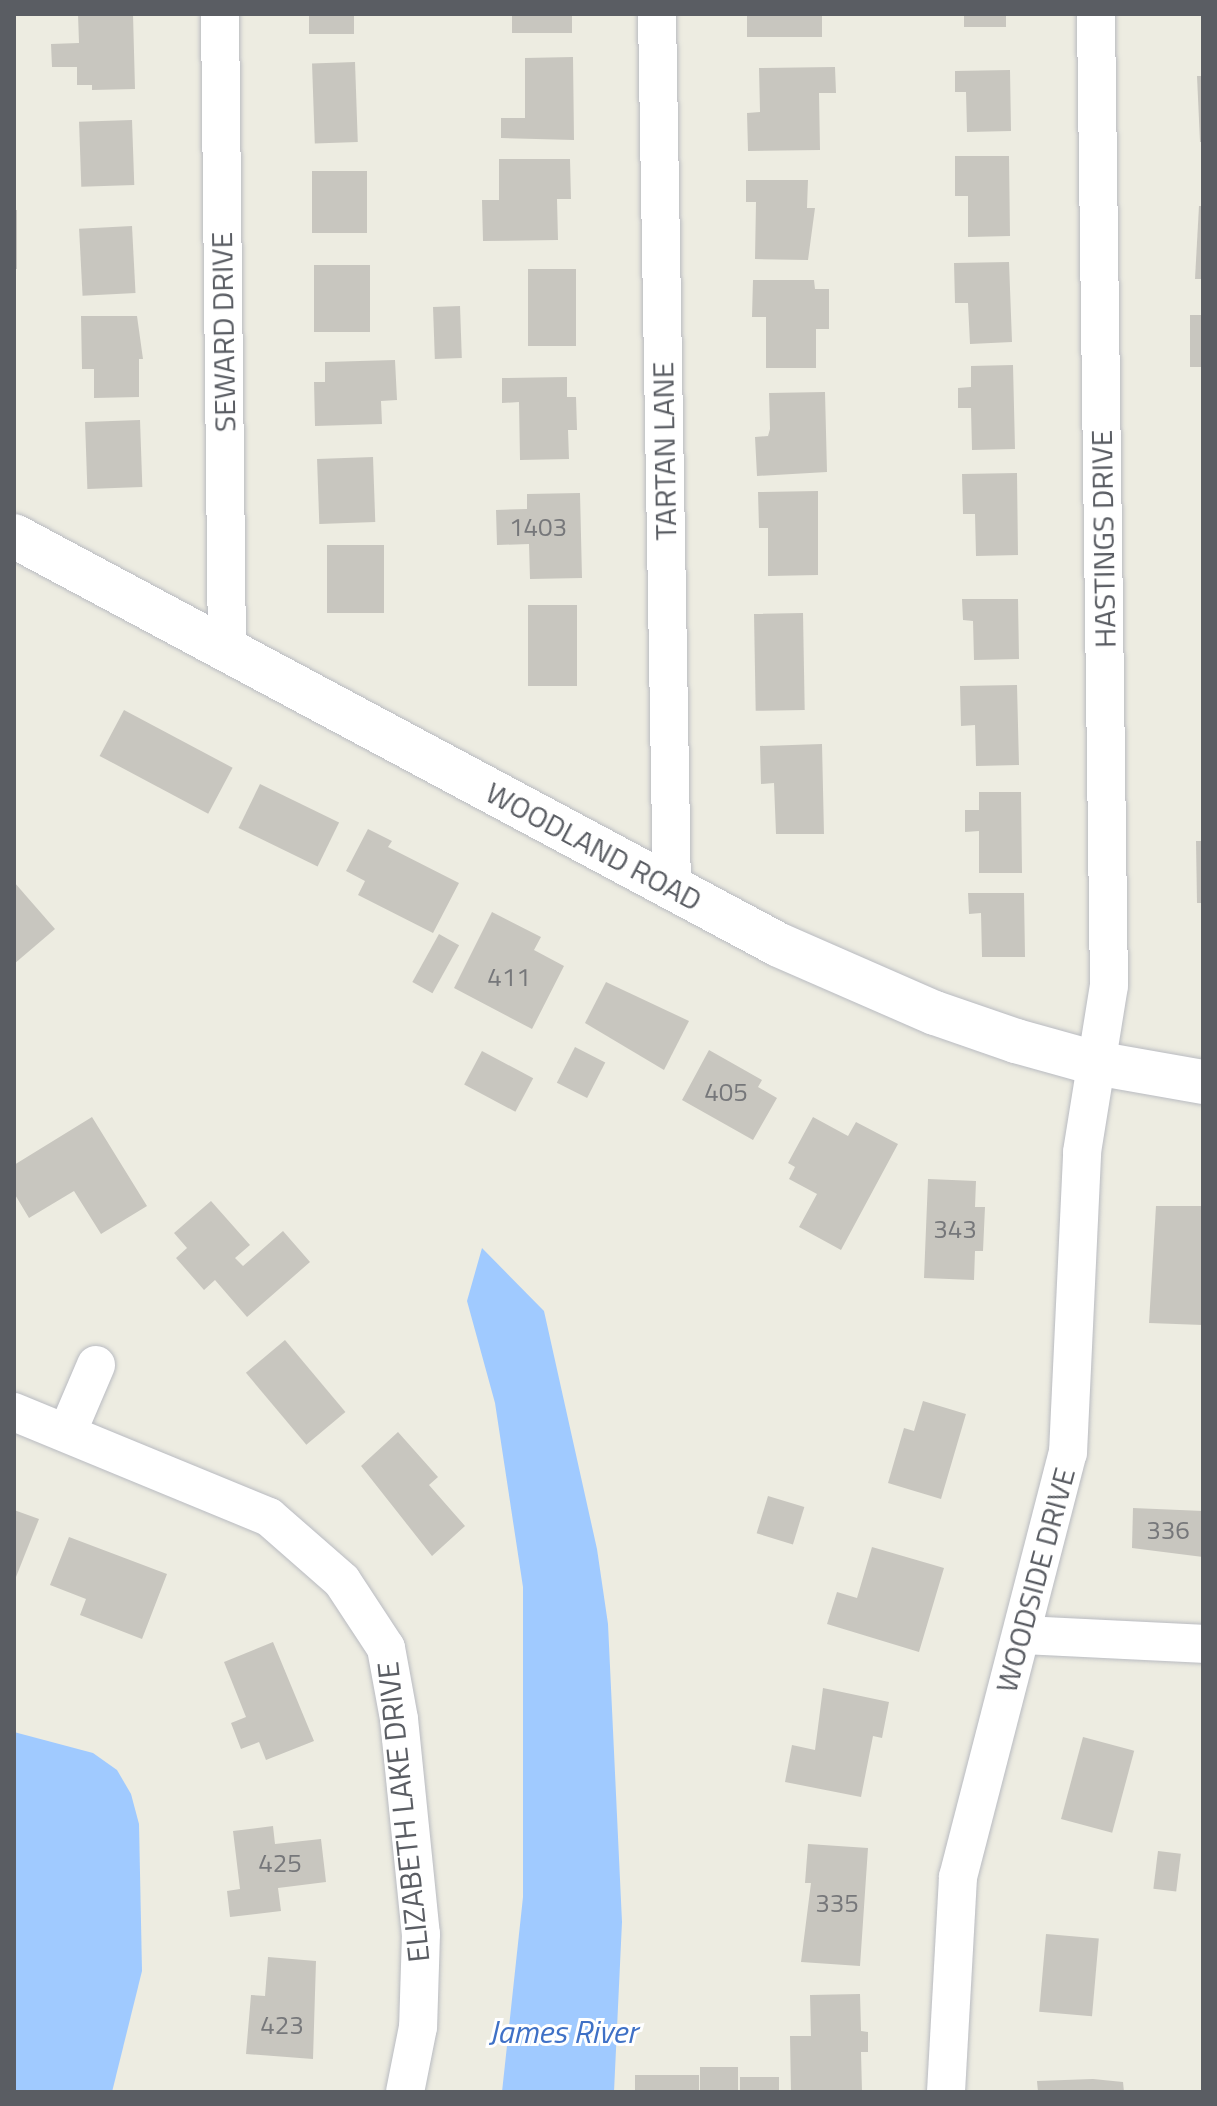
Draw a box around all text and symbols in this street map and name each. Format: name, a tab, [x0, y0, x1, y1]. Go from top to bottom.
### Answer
street label: SEWARD DRIVE	[203, 232, 243, 432]
street label: TARTAN LANE	[644, 361, 684, 541]
street label: HASTINGS DRIVE	[1083, 430, 1123, 648]
house number: 1403	[509, 511, 567, 543]
street label: WOODLAND ROAD	[480, 774, 708, 918]
house number: 411	[487, 961, 531, 993]
house number: 405	[704, 1076, 748, 1108]
house number: 343	[933, 1213, 977, 1245]
street label: WOODSIDE DRIVE	[988, 1464, 1082, 1696]
house number: 336	[1146, 1514, 1190, 1546]
street label: ELIZABETH LAKE DRIVE	[369, 1660, 437, 1964]
house number: 425	[258, 1847, 302, 1879]
house number: 335	[815, 1887, 859, 1919]
house number: 423	[260, 2009, 304, 2041]
water label: James River	[489, 2012, 637, 2050]

